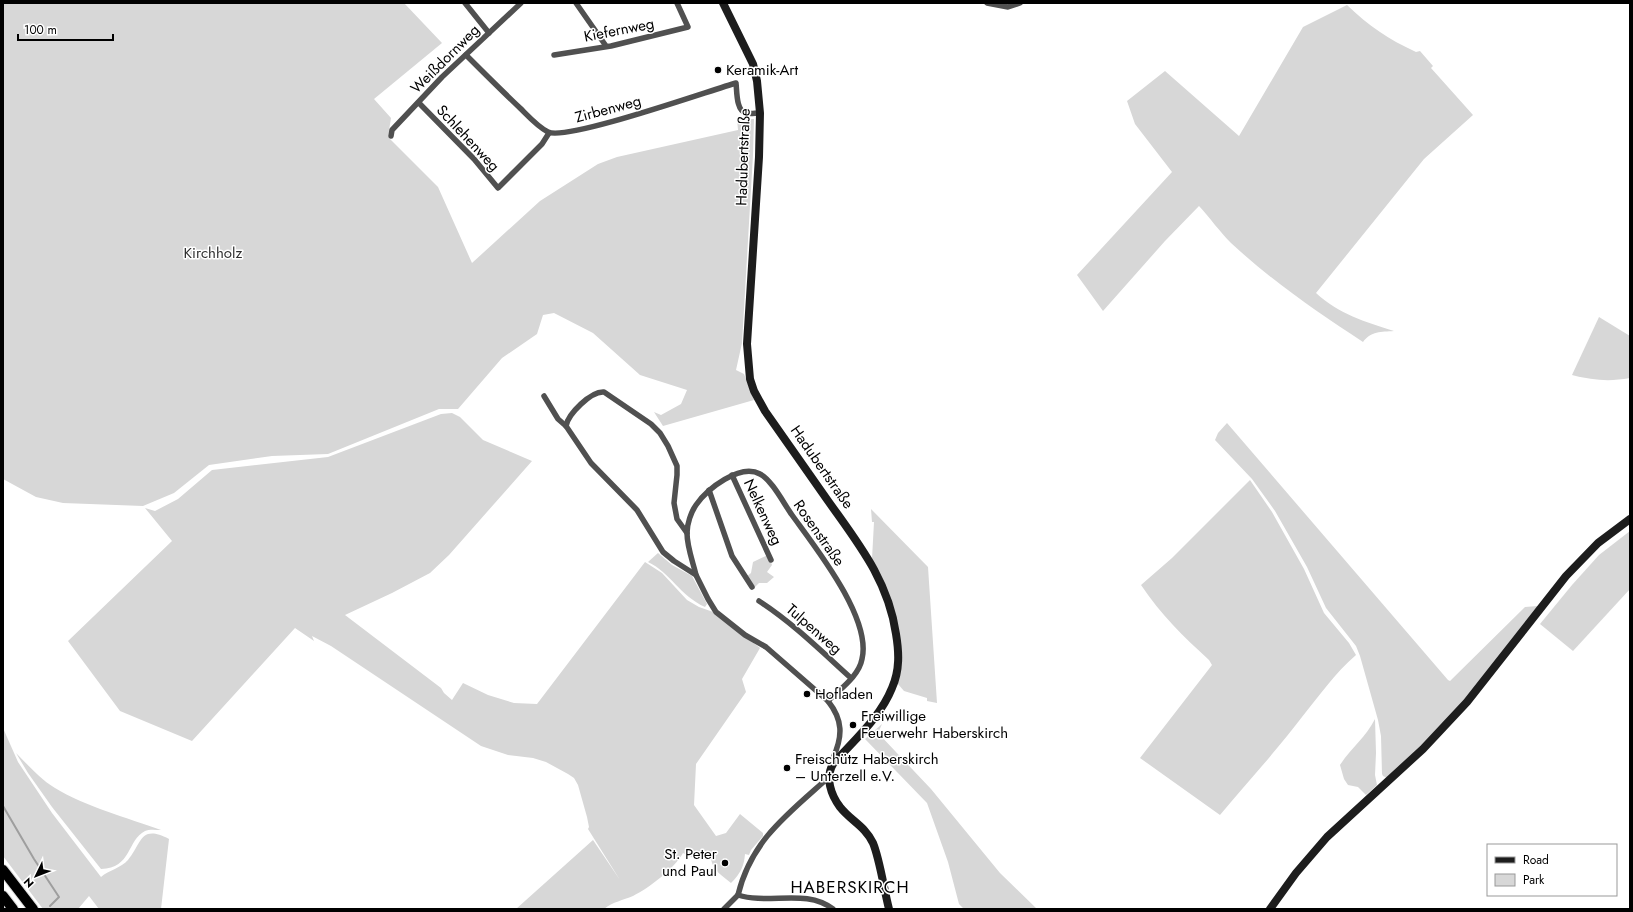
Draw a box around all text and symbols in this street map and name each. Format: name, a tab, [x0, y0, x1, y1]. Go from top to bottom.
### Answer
street label: Kiefernweg	[582, 12, 656, 48]
scale bar	[18, 16, 113, 42]
street label: Weißdornweg	[406, 20, 484, 98]
text: 100 m	[24, 21, 57, 39]
place label: Keramik-Art	[726, 59, 799, 81]
marker: Keramik-Art	[713, 65, 723, 75]
street label: Zirbenweg	[573, 90, 643, 128]
street label: Schlehenweg	[431, 100, 505, 176]
street label: Hadubertstraße	[730, 108, 756, 206]
park label: Kirchholz	[184, 242, 242, 264]
street label: Hadubertstraße	[785, 421, 859, 514]
street label: Nelkenweg	[738, 475, 788, 549]
street label: Rosenstraße	[788, 495, 850, 571]
street label: Tulpenweg	[781, 599, 847, 659]
place label: Hofladen	[815, 683, 873, 705]
marker: Hofladen	[802, 689, 812, 699]
place label: Freiwillige Feuerwehr Haberskirch	[861, 705, 1008, 744]
marker: Freiwillige Feuerwehr Haberskirch	[848, 720, 858, 730]
place label: Freischütz Haberskirch – Unterzell e.V.	[795, 748, 939, 787]
marker: Freischütz Haberskirch – Unterzell e.V.	[782, 763, 792, 773]
place label: St. Peter und Paul	[662, 843, 718, 882]
legend	[1487, 844, 1617, 896]
text: Road	[1523, 851, 1549, 869]
north arrow	[16, 856, 56, 896]
marker: St. Peter und Paul	[720, 858, 730, 868]
text: Park	[1523, 871, 1545, 889]
text: N	[20, 874, 38, 891]
district label: HABERSKIRCH	[790, 875, 910, 899]

